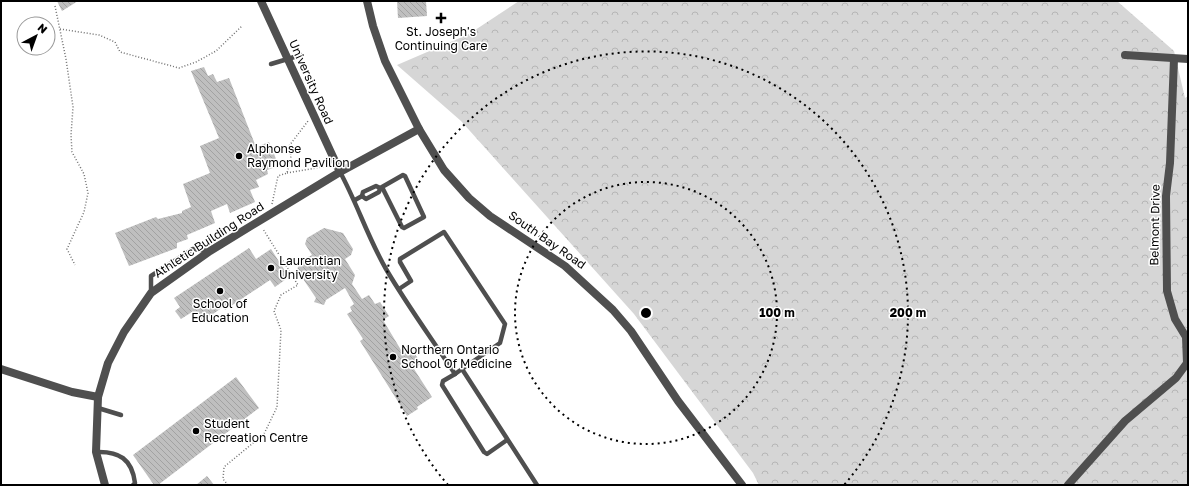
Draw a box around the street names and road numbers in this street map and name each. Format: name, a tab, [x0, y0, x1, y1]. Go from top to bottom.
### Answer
street label: University Road	[286, 37, 337, 127]
street label: Belmont Drive	[1146, 184, 1163, 266]
street label: Athletic Building Road	[151, 198, 266, 281]
street label: South Bay Road	[506, 207, 589, 272]

